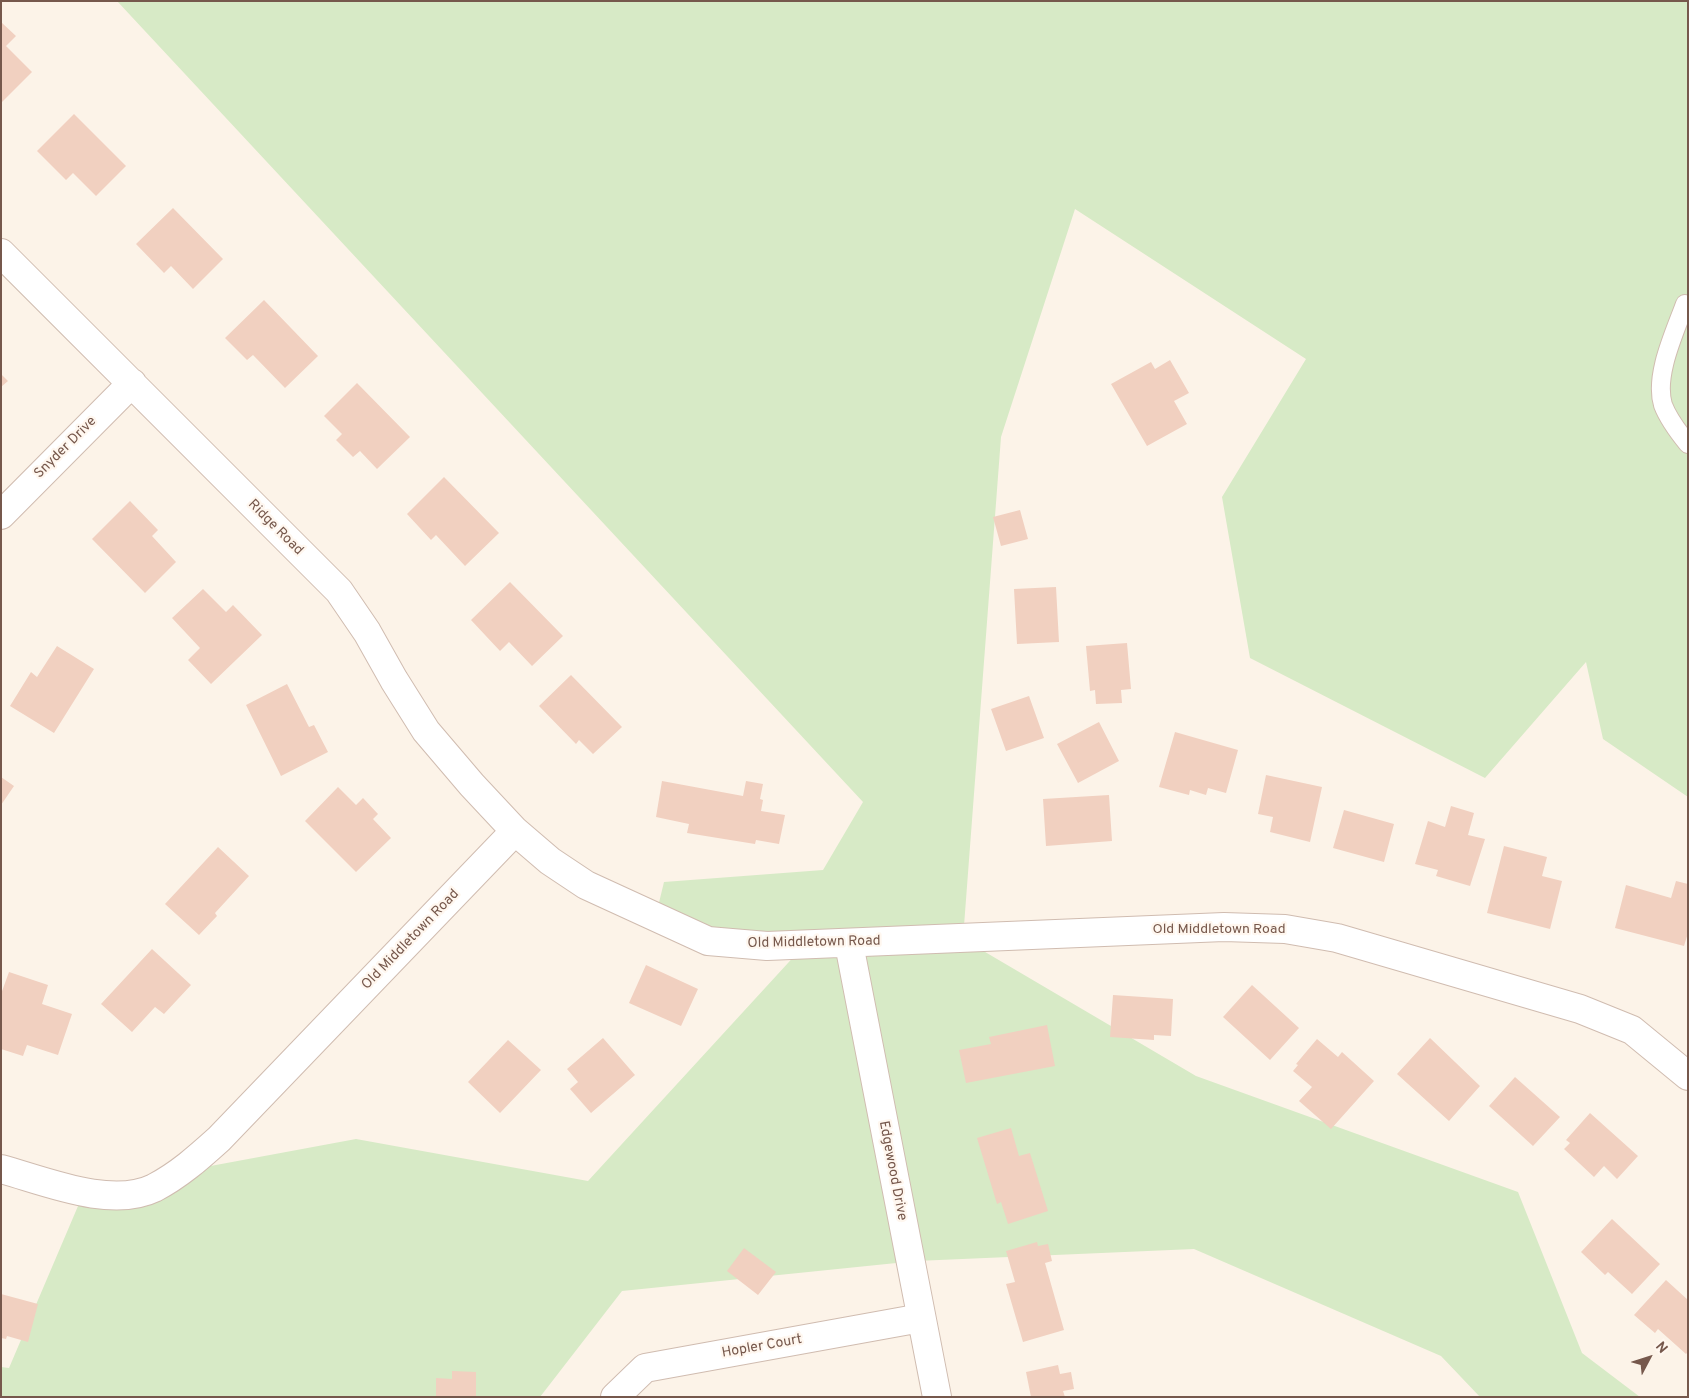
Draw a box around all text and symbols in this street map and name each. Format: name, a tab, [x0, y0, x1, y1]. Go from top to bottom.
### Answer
street label: Snyder Drive	[31, 413, 101, 483]
street label: Ridge Road	[244, 497, 306, 559]
street label: Old Middletown Road	[359, 886, 463, 994]
street label: Old Middletown Road	[1152, 922, 1286, 938]
street label: Old Middletown Road	[747, 933, 881, 953]
street label: Edgewood Drive	[874, 1120, 910, 1222]
street label: Hopler Court	[720, 1332, 804, 1362]
north arrow	[1624, 1333, 1674, 1383]
text: N	[1651, 1339, 1671, 1357]

